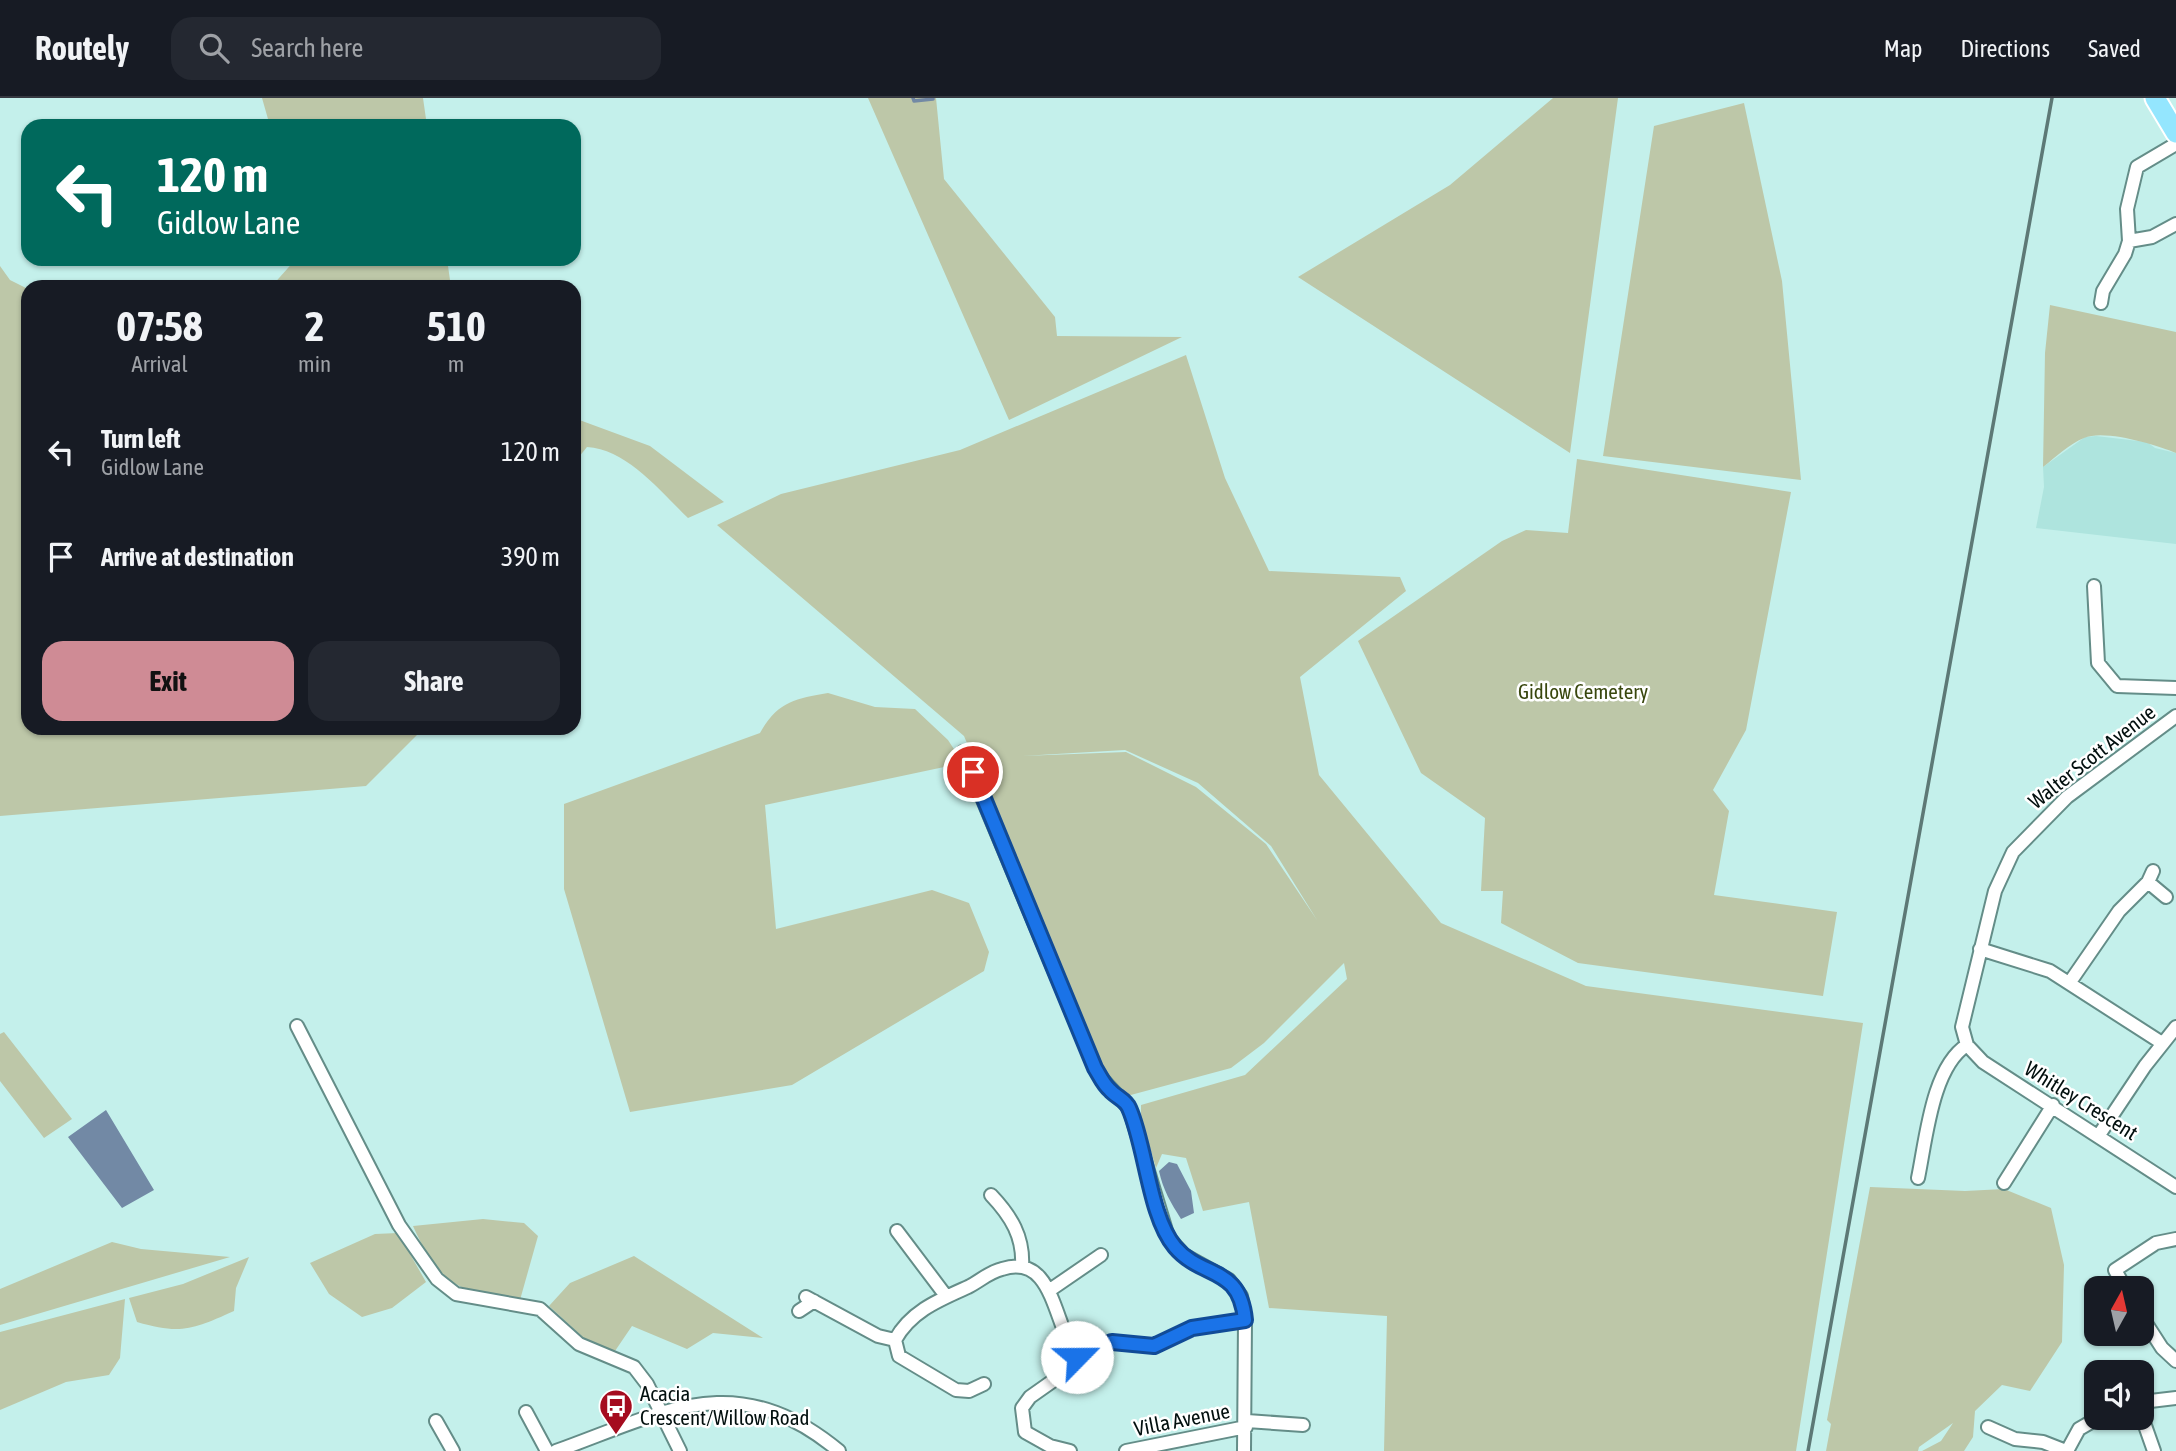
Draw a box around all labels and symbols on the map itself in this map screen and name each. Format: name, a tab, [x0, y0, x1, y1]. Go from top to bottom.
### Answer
park label: Gidlow Cemetery	[1518, 679, 1648, 703]
street label: Walter Scott Avenue	[2023, 699, 2159, 813]
pin	[943, 742, 1003, 802]
street label: Whitley Crescent	[2021, 1056, 2142, 1144]
north arrow	[2084, 1276, 2154, 1346]
position arrow	[1040, 1320, 1114, 1394]
place label: Acacia Crescent/Willow Road	[640, 1381, 809, 1429]
bus stop icon: Acacia Crescent/Willow Road	[597, 1387, 635, 1436]
street label: Villa Avenue	[1132, 1398, 1232, 1440]

